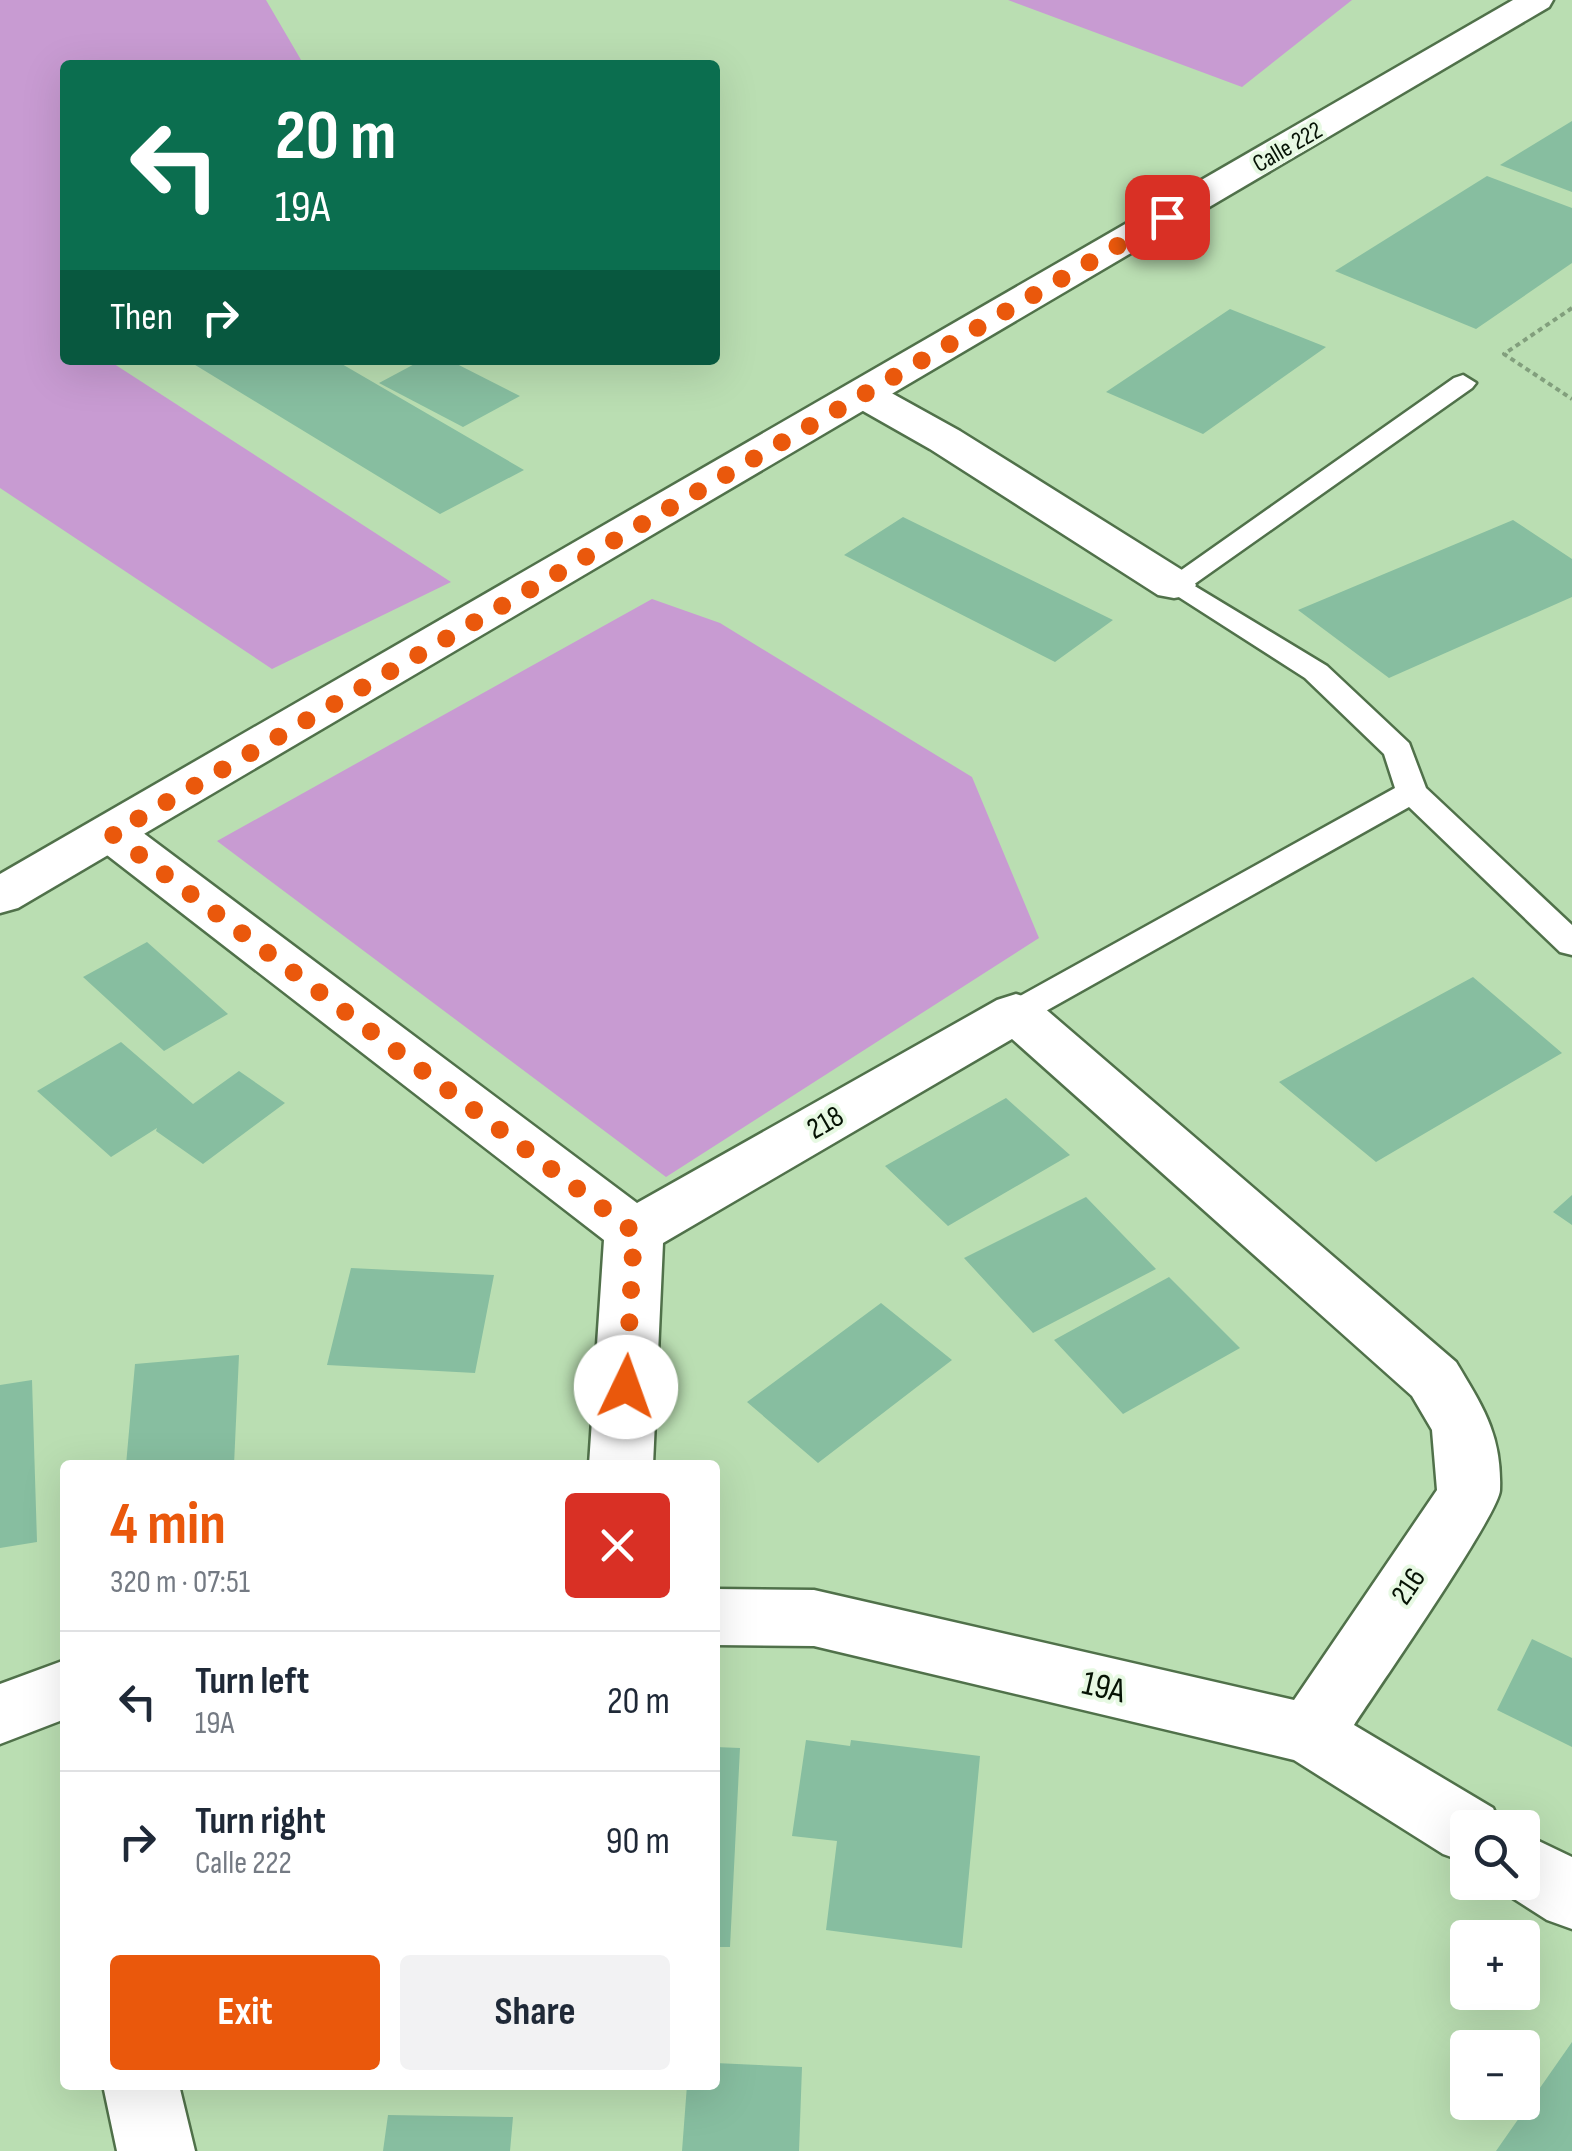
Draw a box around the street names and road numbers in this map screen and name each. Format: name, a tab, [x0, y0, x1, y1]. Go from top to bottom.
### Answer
street label: Calle 222	[1247, 115, 1328, 180]
street label: 218	[801, 1098, 850, 1147]
street label: 216	[1384, 1562, 1434, 1612]
street label: 19A	[1078, 1662, 1130, 1713]

